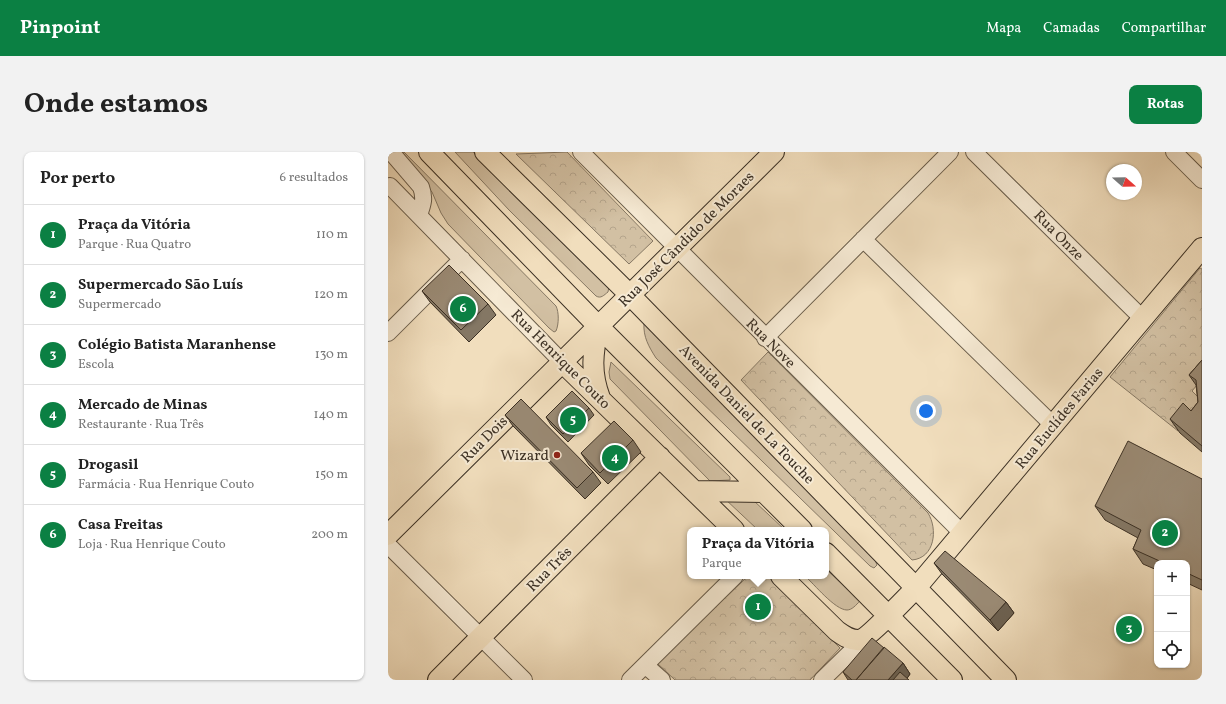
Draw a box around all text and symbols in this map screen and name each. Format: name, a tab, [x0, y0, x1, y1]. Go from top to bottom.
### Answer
text: Pinpoint	[20, 15, 100, 41]
text: Mapa	[986, 19, 1021, 38]
text: Camadas	[1043, 19, 1100, 38]
text: Compartilhar	[1122, 19, 1206, 38]
text: Onde estamos	[24, 85, 208, 124]
button: Rotas	[1129, 85, 1202, 124]
north arrow	[1106, 164, 1142, 200]
text: Por perto	[40, 167, 115, 190]
street label: Rua José Cândido de Moraes	[614, 167, 760, 313]
text: 6 resultados	[280, 169, 348, 187]
street label: Rua Onze	[1028, 206, 1088, 266]
text: Praça da Vitória	[78, 215, 191, 236]
text: 1	[50, 226, 56, 244]
text: 110 m	[316, 226, 348, 244]
text: Parque · Rua Quatro	[78, 236, 191, 254]
text: Supermercado São Luís	[78, 275, 243, 296]
text: 2	[50, 286, 56, 304]
text: 120 m	[314, 286, 348, 304]
pin: 6	[450, 294, 476, 324]
text: Supermercado	[78, 296, 161, 314]
street label: Rua Henrique Couto	[505, 305, 615, 415]
street label: Rua Nove	[740, 314, 800, 374]
text: Colégio Batista Maranhense	[78, 335, 276, 356]
street label: Avenida Daniel de La Touche	[673, 341, 818, 490]
text: 3	[50, 346, 56, 364]
text: 130 m	[315, 346, 348, 364]
text: Escola	[78, 356, 114, 374]
street label: Rua Euclídes Farias	[1011, 364, 1109, 474]
text: Mercado de Minas	[78, 395, 208, 416]
your location	[916, 401, 936, 421]
pin: 5	[560, 405, 586, 435]
text: 4	[49, 406, 57, 424]
text: 140 m	[314, 406, 348, 424]
street label: Rua Dois	[457, 412, 513, 468]
text: Restaurante · Rua Três	[78, 416, 204, 434]
pin: 4	[602, 443, 628, 473]
place label: Wizard	[500, 446, 549, 467]
marker: Wizard	[552, 450, 562, 460]
text: Drogasil	[78, 455, 138, 476]
text: 5	[50, 466, 56, 484]
text: 150 m	[315, 466, 348, 484]
text: Farmácia · Rua Henrique Couto	[78, 476, 254, 494]
text: Casa Freitas	[78, 515, 163, 536]
pin: 2	[1152, 518, 1178, 548]
text: 6	[49, 526, 57, 544]
text: 200 m	[311, 526, 348, 544]
popup	[687, 527, 829, 579]
text: Praça da Vitória	[702, 534, 814, 555]
text: Loja · Rua Henrique Couto	[78, 536, 226, 554]
street label: Rua Três	[523, 543, 578, 598]
text: Parque	[702, 555, 742, 573]
map controls	[1154, 560, 1190, 668]
button: +	[1154, 560, 1190, 596]
pin: 1	[745, 592, 771, 622]
button: −	[1154, 596, 1190, 632]
pin: 3	[1116, 614, 1142, 644]
button: locate	[1154, 632, 1190, 668]

